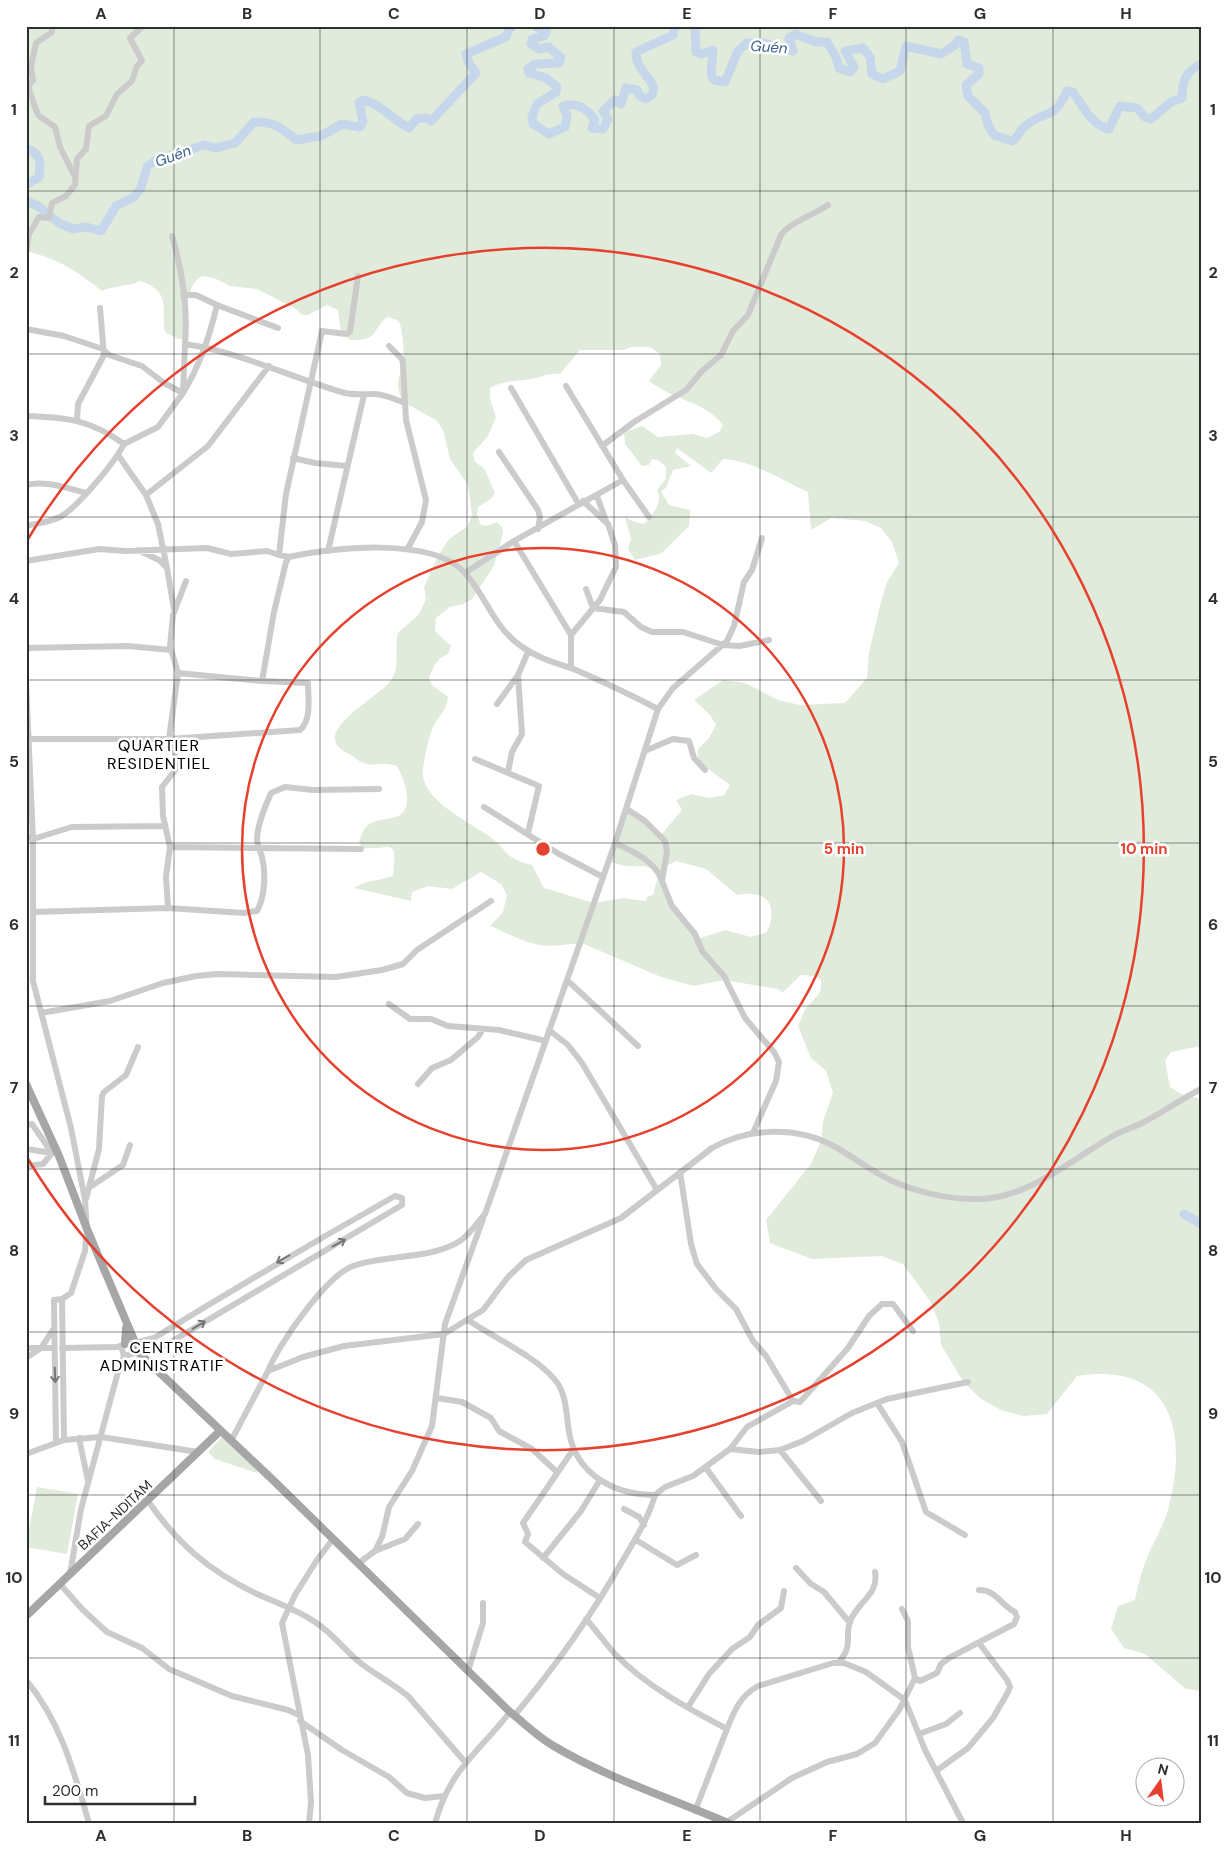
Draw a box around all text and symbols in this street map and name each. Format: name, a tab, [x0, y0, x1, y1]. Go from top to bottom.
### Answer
text: A	[95, 3, 107, 24]
text: B	[242, 3, 252, 24]
text: C	[388, 3, 400, 24]
text: D	[534, 3, 546, 24]
text: E	[682, 3, 692, 24]
text: F	[829, 3, 838, 24]
text: G	[974, 3, 986, 24]
text: H	[1120, 3, 1132, 24]
water label: Guén	[750, 36, 789, 58]
text: 1	[11, 99, 17, 120]
text: 1	[1210, 99, 1216, 120]
water label: Guén	[152, 140, 194, 172]
text: 2	[9, 262, 19, 283]
text: 2	[1208, 262, 1218, 283]
text: 3	[9, 425, 19, 446]
text: 3	[1208, 425, 1218, 446]
text: 4	[9, 588, 19, 609]
text: 4	[1208, 588, 1218, 609]
district label: QUARTIER RESIDENTIEL	[107, 735, 211, 774]
text: 5	[9, 751, 19, 772]
text: 5	[1208, 751, 1218, 772]
text: 5 min	[824, 839, 864, 859]
text: 10 min	[1120, 839, 1168, 859]
centre of rings	[534, 840, 552, 858]
text: 6	[9, 914, 19, 935]
text: 6	[1208, 914, 1218, 935]
text: 7	[10, 1077, 19, 1098]
text: 7	[1209, 1077, 1218, 1098]
one-way arrow	[331, 1238, 346, 1247]
text: 8	[9, 1240, 19, 1261]
text: 8	[1208, 1240, 1218, 1261]
one-way arrow	[276, 1254, 291, 1264]
one-way arrow	[191, 1320, 205, 1330]
district label: CENTRE ADMINISTRATIF	[100, 1337, 224, 1376]
one-way arrow	[51, 1367, 60, 1383]
text: 9	[9, 1403, 19, 1424]
text: 9	[1208, 1403, 1218, 1424]
street label: BAFIA-NDITAM	[74, 1476, 156, 1554]
text: 10	[5, 1567, 23, 1588]
text: 10	[1204, 1567, 1222, 1588]
text: 11	[8, 1730, 20, 1751]
text: 11	[1207, 1730, 1219, 1751]
north arrow	[1134, 1756, 1184, 1806]
text: N	[1156, 1759, 1170, 1779]
scale bar	[45, 1774, 195, 1806]
text: 200 m	[52, 1781, 98, 1801]
text: A	[95, 1825, 107, 1846]
text: B	[242, 1825, 252, 1846]
text: C	[388, 1825, 400, 1846]
text: D	[534, 1825, 546, 1846]
text: E	[682, 1825, 692, 1846]
text: F	[829, 1825, 838, 1846]
text: G	[974, 1825, 986, 1846]
text: H	[1120, 1825, 1132, 1846]

